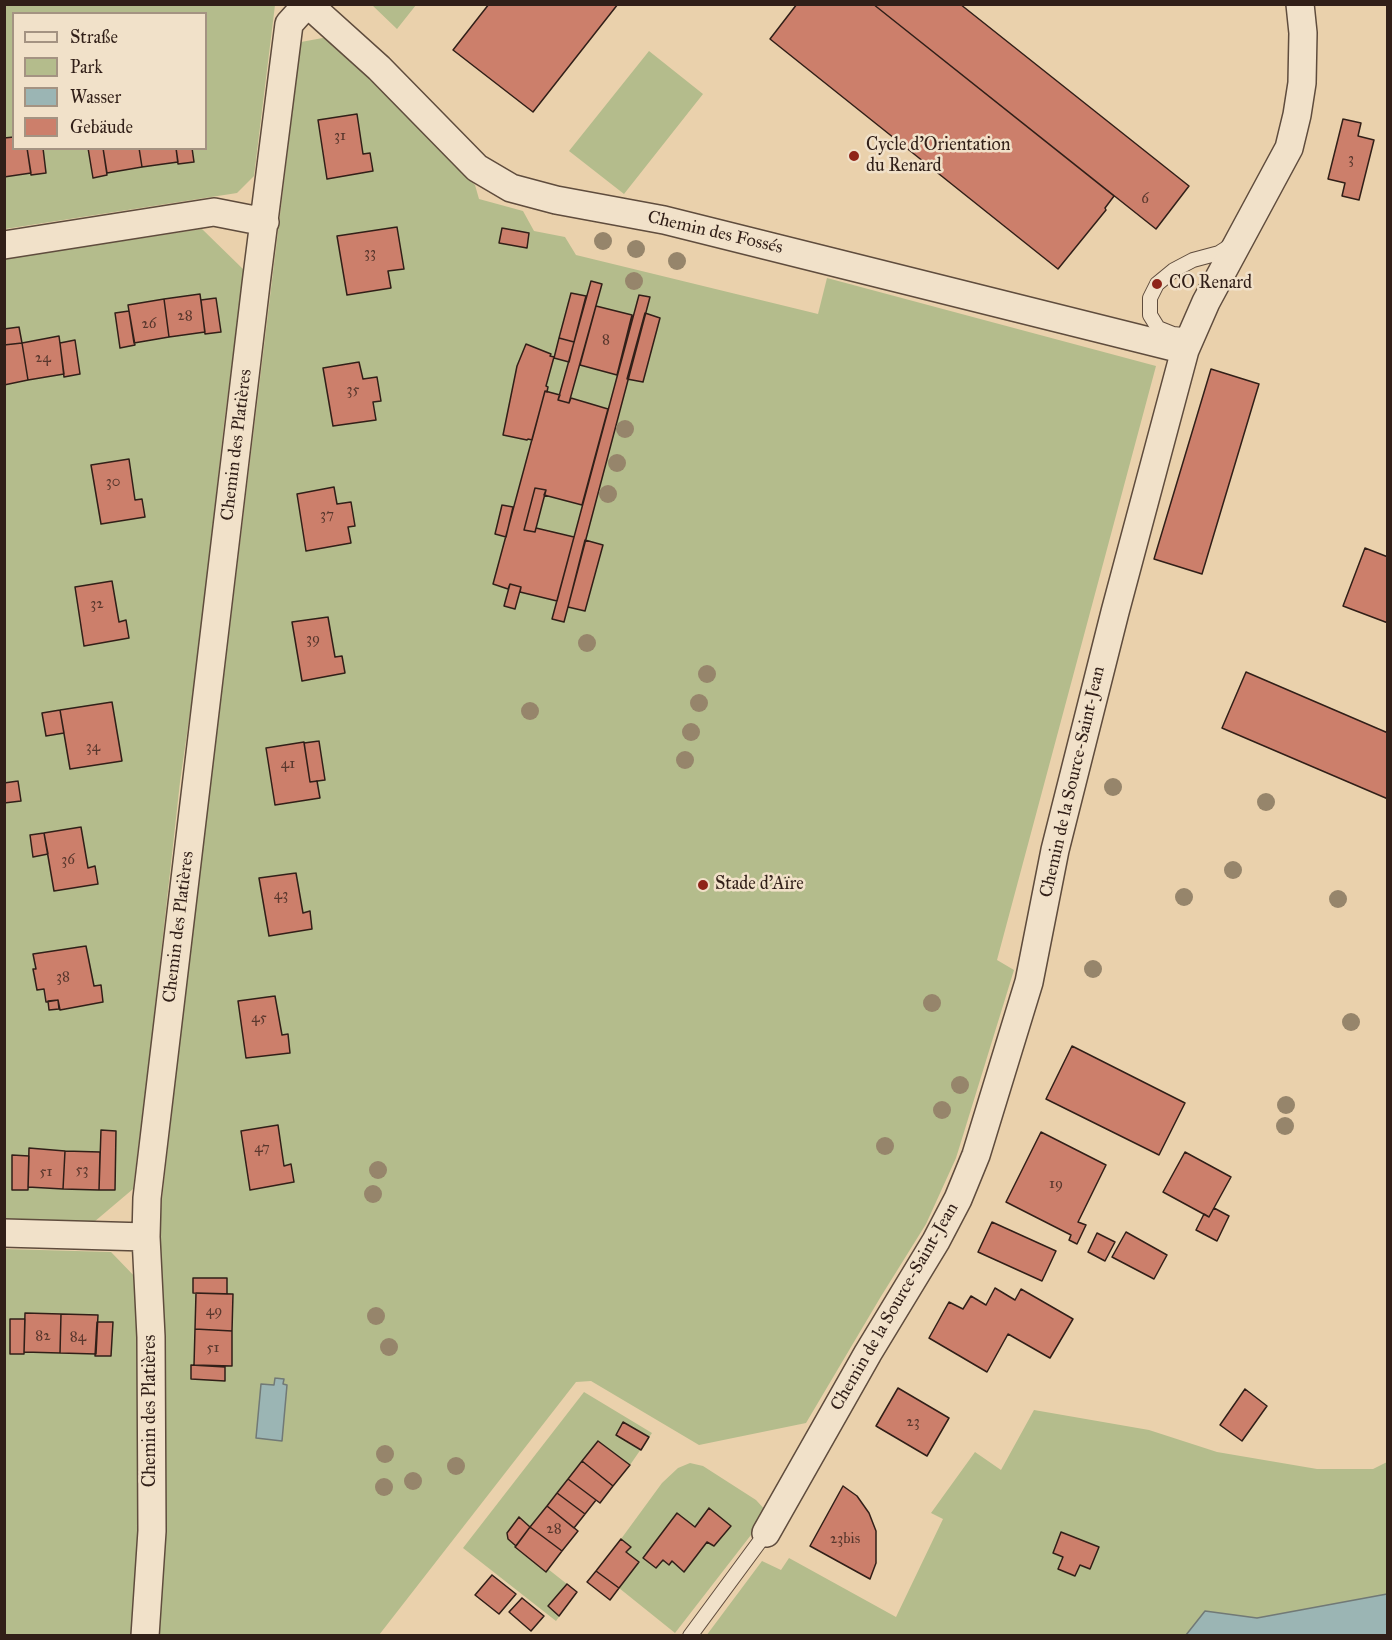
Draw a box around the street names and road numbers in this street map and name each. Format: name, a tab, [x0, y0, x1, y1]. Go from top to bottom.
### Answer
street label: Chemin des Fossés	[645, 207, 785, 259]
street label: Chemin des Platières	[217, 368, 257, 522]
street label: Chemin de la Source-Saint-Jean	[1036, 664, 1110, 900]
street label: Chemin des Platières	[159, 850, 199, 1004]
street label: Chemin de la Source-Saint-Jean	[827, 1199, 963, 1415]
street label: Chemin des Platières	[140, 1335, 162, 1487]

